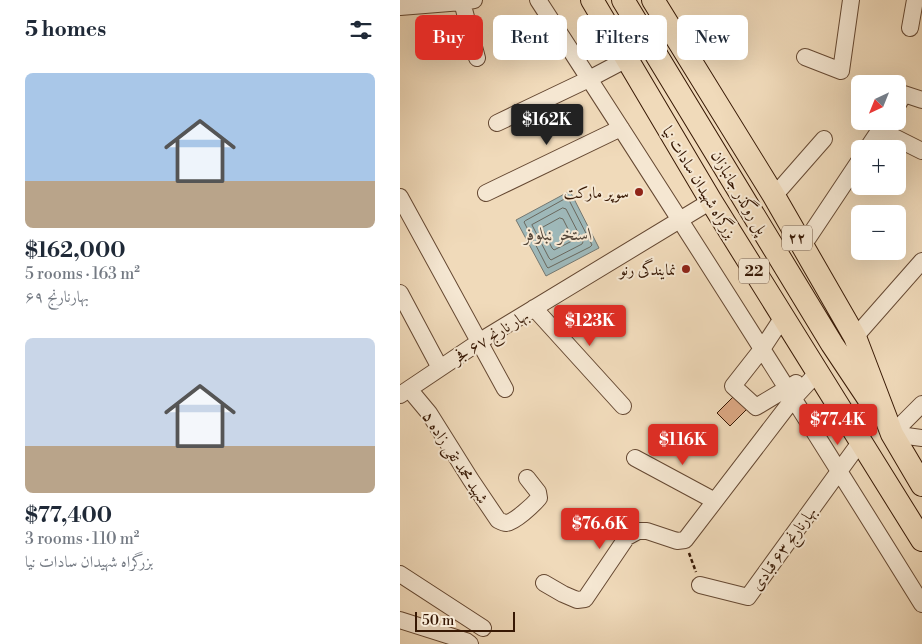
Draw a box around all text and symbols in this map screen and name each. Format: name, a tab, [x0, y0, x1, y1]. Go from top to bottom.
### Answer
chip: Buy	[415, 15, 483, 60]
chip: Rent	[493, 15, 567, 60]
chip: Filters	[577, 15, 667, 60]
chip: New	[677, 15, 748, 60]
icon: filters	[347, 16, 375, 44]
text: 5 homes	[25, 17, 106, 43]
north arrow	[851, 75, 906, 130]
map controls	[851, 75, 906, 260]
pin: $162K	[512, 104, 582, 146]
icon: home	[155, 106, 245, 196]
text: $162K	[522, 110, 572, 130]
street label: بزرگراه شهیدان سادات نیا	[658, 122, 742, 243]
button: +	[851, 140, 906, 195]
street label: پل روگذر جانبازان	[705, 146, 774, 240]
place label: سوپر مارکت	[564, 183, 629, 203]
marker: سوپر مارکت	[633, 186, 645, 198]
button: −	[851, 205, 906, 260]
water label: استخر نبلوفر	[522, 223, 593, 246]
road number: ۲۲	[782, 226, 812, 250]
text: $162,000	[25, 238, 125, 264]
place label: نمایندگی رنو	[618, 257, 676, 280]
road number: 22	[739, 258, 769, 284]
marker: نمایندگی رنو	[680, 263, 692, 275]
text: 5 rooms · 163 m²	[25, 264, 140, 284]
text: بهارنارنج ۶۹	[25, 287, 89, 307]
pin: $123K	[555, 304, 625, 347]
street label: بهار نارنج ۶۷ فجر	[447, 305, 534, 372]
text: $123K	[565, 311, 615, 331]
icon: home	[155, 371, 245, 461]
pin: $77.4K	[797, 404, 879, 446]
street label: شهید محمد تقی زاده ۵	[417, 407, 493, 508]
text: $77.4K	[810, 410, 866, 430]
pin: $116K	[648, 424, 718, 466]
text: $116K	[659, 430, 707, 450]
text: $77,400	[25, 503, 112, 529]
street label: بهارنارنج ۶۳ قبادی	[747, 503, 823, 596]
pin: $76.6K	[559, 508, 641, 550]
text: $76.6K	[572, 514, 628, 534]
text: 3 rooms · 110 m²	[25, 529, 139, 549]
text: بزرگراه شهیدان سادات نیا	[25, 552, 153, 572]
scale bar	[415, 609, 515, 632]
text: 50 m	[422, 612, 454, 630]

